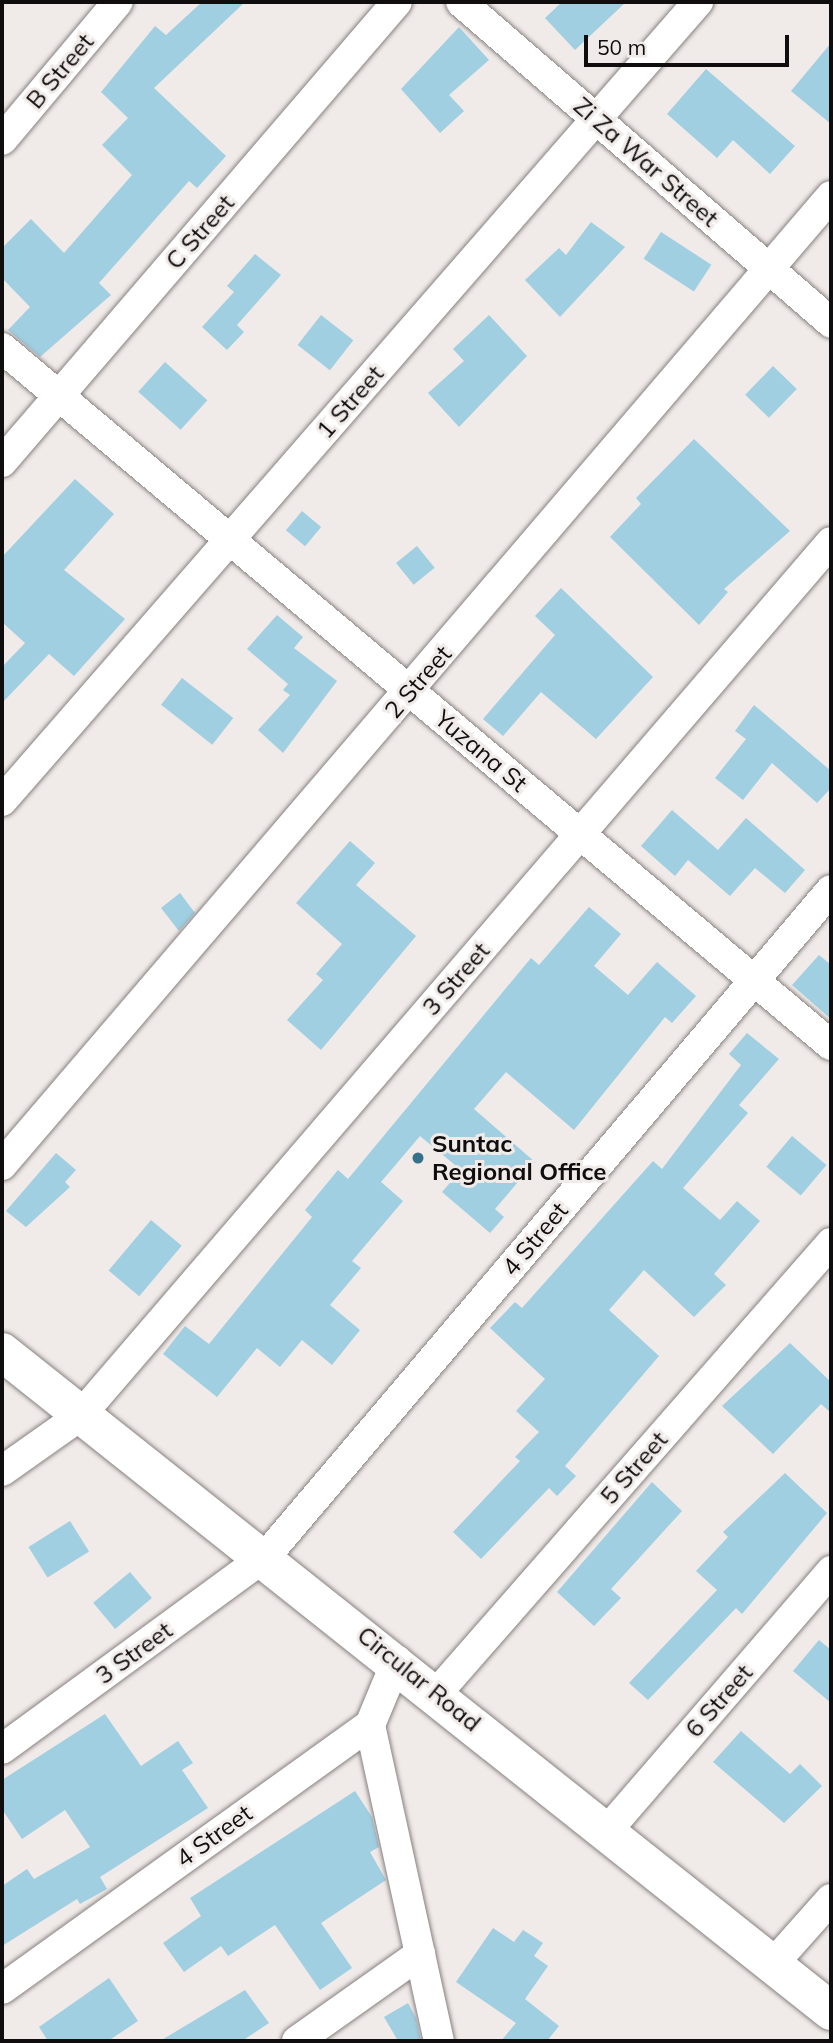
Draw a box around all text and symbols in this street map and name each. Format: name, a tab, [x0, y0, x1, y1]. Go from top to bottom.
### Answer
scale bar	[588, 21, 793, 65]
street label: B Street	[20, 28, 100, 114]
text: 50 m	[597, 34, 646, 60]
street label: Zi Za War Street	[568, 91, 724, 233]
street label: C Street	[160, 189, 240, 275]
street label: 1 Street	[311, 360, 389, 444]
street label: 2 Street	[379, 640, 457, 724]
street label: Yuzana St	[429, 704, 533, 798]
street label: 3 Street	[417, 937, 495, 1021]
place label: Suntac Regional Office	[432, 1130, 607, 1186]
marker: Suntac Regional Office	[410, 1150, 426, 1166]
street label: 4 Street	[496, 1196, 574, 1282]
street label: 5 Street	[595, 1426, 673, 1510]
street label: 3 Street	[90, 1616, 178, 1690]
street label: Circular Road	[352, 1621, 486, 1737]
street label: 6 Street	[680, 1659, 758, 1743]
street label: 4 Street	[170, 1799, 258, 1873]

